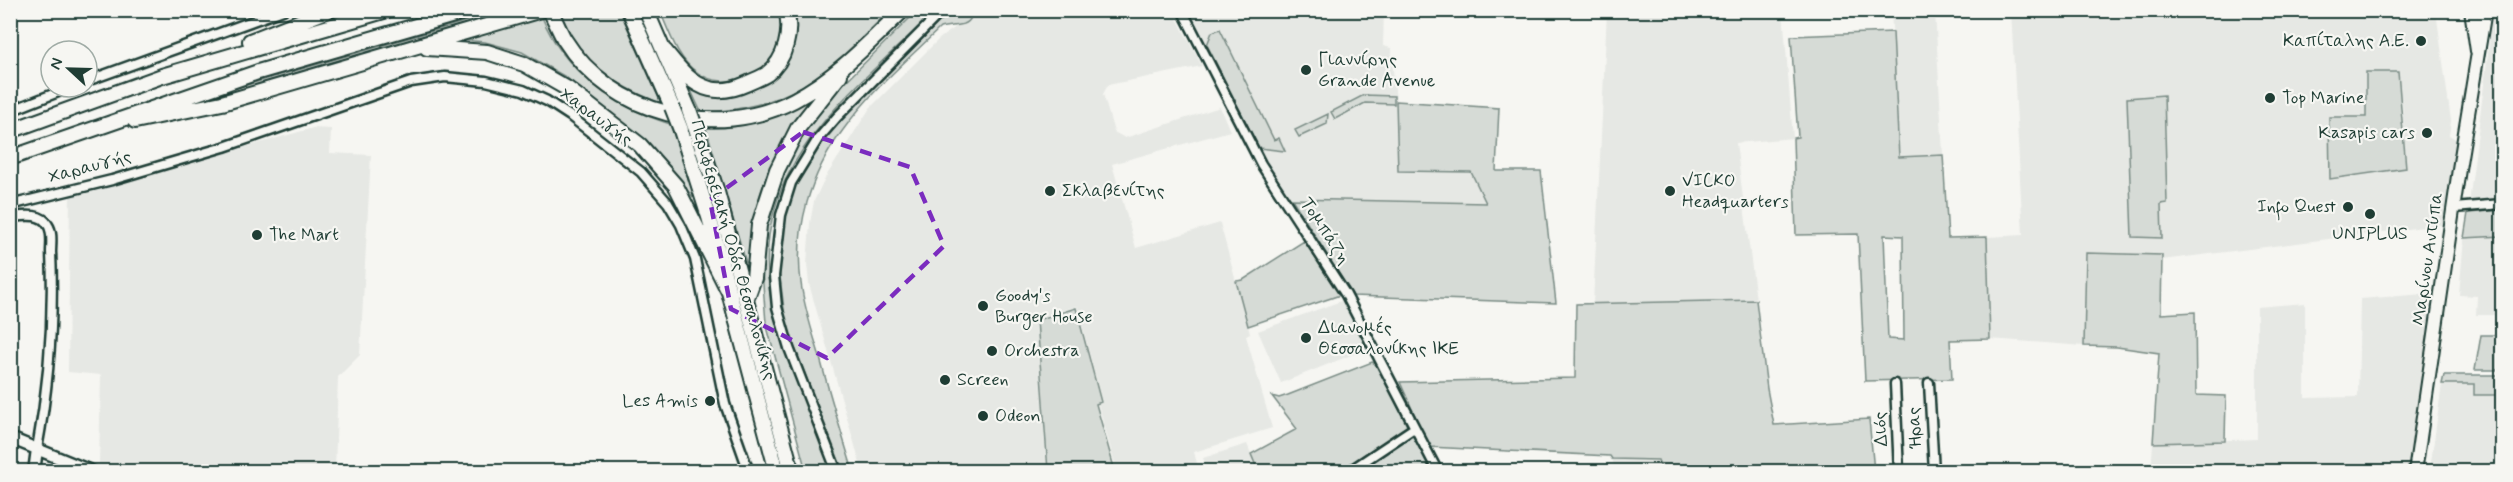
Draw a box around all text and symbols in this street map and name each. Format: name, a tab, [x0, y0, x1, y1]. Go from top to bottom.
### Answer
place label: Καπίταλης Α.Ε.	[2283, 29, 2409, 53]
marker: Καπίταλης Α.Ε.	[2414, 34, 2428, 48]
north arrow	[39, 39, 99, 99]
place label: Γιαννίρης Grande Avenue	[1318, 48, 1435, 93]
text: N	[45, 55, 68, 73]
marker: Γιαννίρης Grande Avenue	[1299, 63, 1313, 77]
street label: Χαραυγής	[555, 82, 637, 152]
place label: Top Marine	[2282, 86, 2365, 110]
marker: Top Marine	[2263, 91, 2277, 105]
street label: Περιφερειακή Οδός Θεσσαλονίκης	[684, 117, 782, 383]
place label: Kasapis cars	[2318, 121, 2415, 145]
marker: Kasapis cars	[2420, 126, 2434, 140]
street label: Χαραυγής	[46, 144, 134, 190]
place label: VICKO Headquarters	[1682, 169, 1789, 214]
place label: Σκλαβενίτης	[1062, 179, 1165, 203]
marker: Σκλαβενίτης	[1043, 184, 1057, 198]
marker: VICKO Headquarters	[1663, 184, 1677, 198]
street label: Μαρίνου Αντύπα	[2407, 191, 2449, 327]
street label: Τομπάζη	[1294, 193, 1356, 269]
place label: Info Quest	[2257, 195, 2337, 221]
marker: Info Quest	[2341, 200, 2355, 214]
marker: UNIPLUS	[2363, 207, 2377, 221]
place label: UNIPLUS	[2332, 222, 2408, 246]
place label: The Mart	[269, 223, 339, 247]
marker: The Mart	[250, 228, 264, 242]
place label: Goody's Burger House	[995, 284, 1093, 330]
marker: Goody's Burger House	[976, 299, 990, 313]
place label: Διανομές Θεσσαλονίκης ΙΚΕ	[1318, 315, 1459, 361]
marker: Διανομές Θεσσαλονίκης ΙΚΕ	[1299, 331, 1313, 345]
place label: Orchestra	[1004, 339, 1080, 363]
marker: Orchestra	[985, 344, 999, 358]
place label: Screen	[957, 368, 1009, 392]
marker: Screen	[938, 373, 952, 387]
place label: Les Amis	[622, 389, 698, 413]
marker: Les Amis	[703, 394, 717, 408]
place label: Odeon	[995, 404, 1041, 428]
street label: Ήρας	[1902, 406, 1928, 450]
marker: Odeon	[976, 409, 990, 423]
street label: Διός	[1868, 411, 1894, 447]

